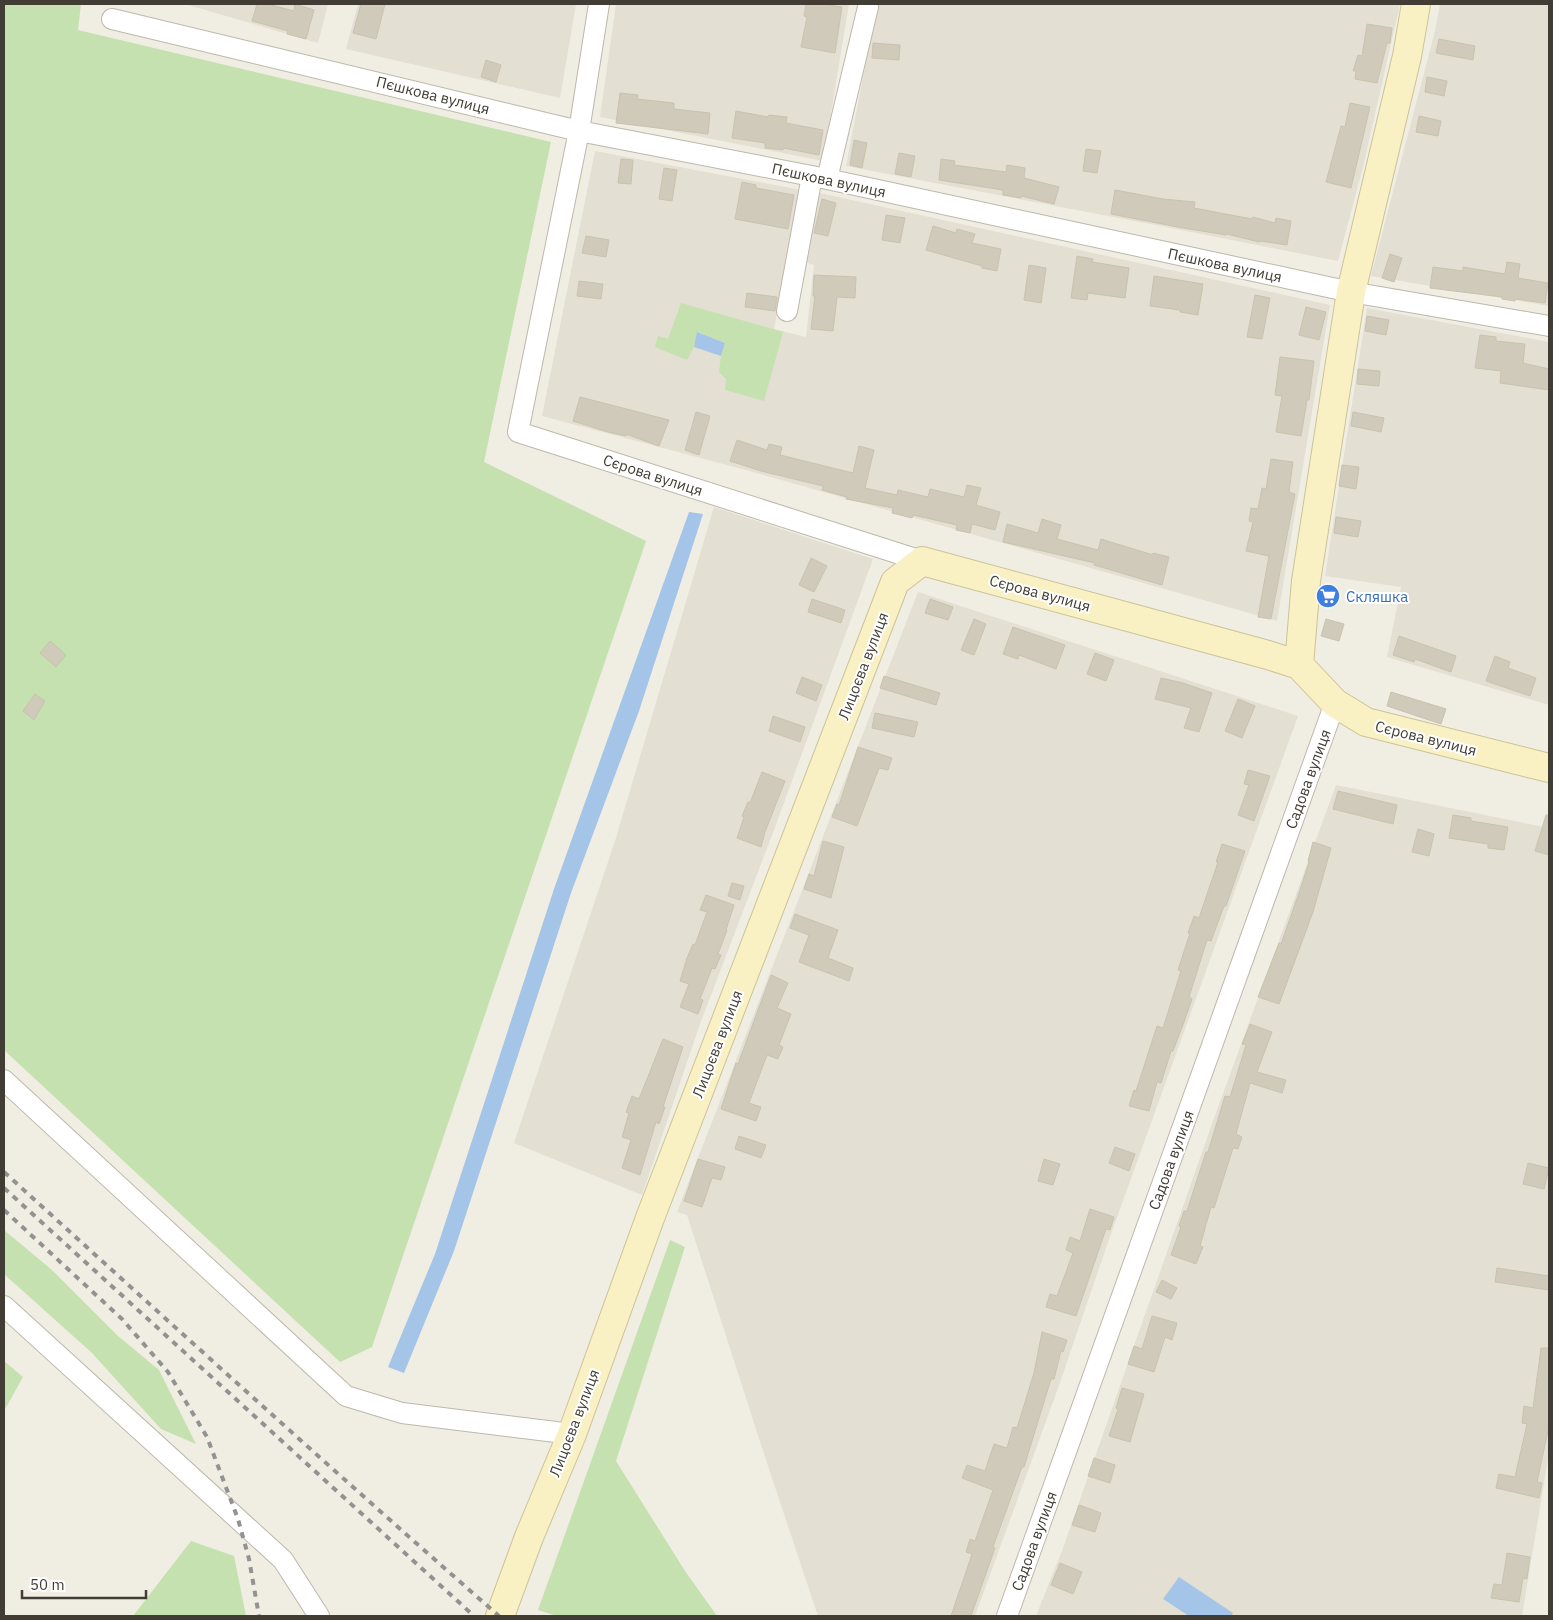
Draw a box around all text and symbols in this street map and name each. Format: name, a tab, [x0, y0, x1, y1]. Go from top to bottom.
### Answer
street label: Пєшкова вулиця	[374, 72, 492, 118]
street label: Пєшкова вулиця	[770, 159, 888, 201]
street label: Пєшкова вулиця	[1166, 244, 1284, 286]
street label: Сєрова вулиця	[601, 450, 705, 500]
street label: Сєрова вулиця	[987, 570, 1093, 616]
supermarket icon: Скляшка	[1315, 583, 1341, 609]
place label: Скляшка	[1346, 587, 1408, 606]
street label: Лицоєва вулиця	[834, 609, 892, 723]
street label: Сєрова вулиця	[1373, 716, 1479, 760]
street label: Садова вулиця	[1281, 727, 1335, 831]
street label: Лицоєва вулиця	[688, 987, 746, 1101]
street label: Садова вулиця	[1144, 1108, 1198, 1212]
street label: Лицоєва вулиця	[545, 1366, 603, 1480]
street label: Садова вулиця	[1007, 1489, 1061, 1593]
scale bar	[22, 1568, 146, 1600]
text: 50 m	[30, 1575, 65, 1594]

